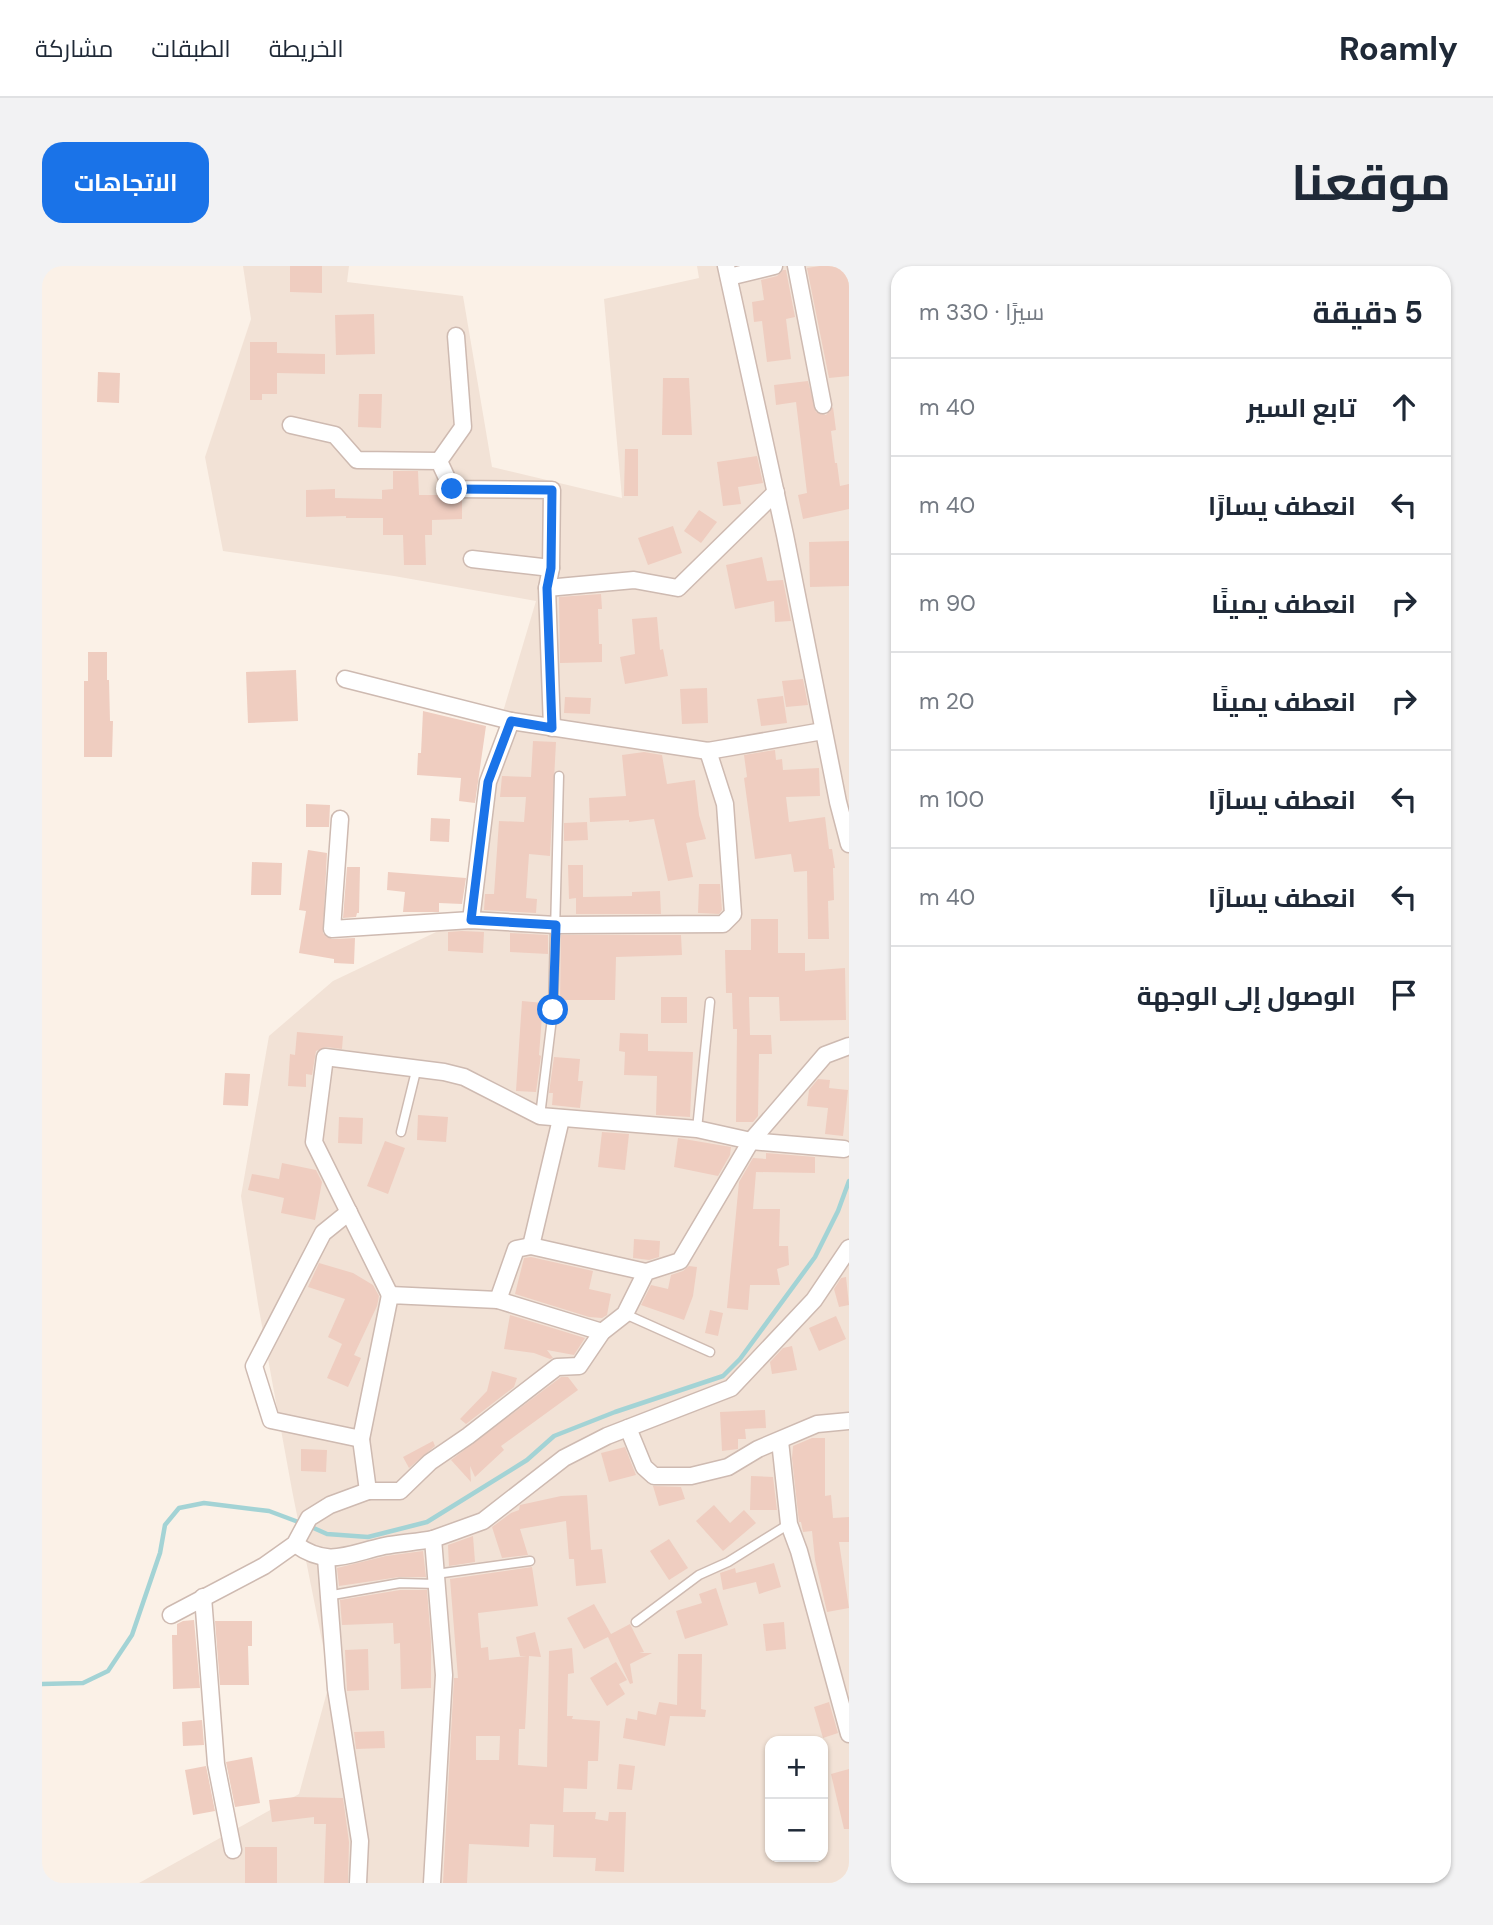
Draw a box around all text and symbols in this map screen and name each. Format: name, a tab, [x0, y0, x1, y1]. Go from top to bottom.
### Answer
text: Roamly	[1339, 27, 1458, 70]
text: مشاركة	[35, 33, 113, 64]
text: الطبقات	[151, 33, 231, 64]
text: الخريطة	[269, 33, 344, 64]
button: الاتجاهات	[42, 142, 209, 223]
text: موقعنا	[1291, 151, 1451, 215]
text: 5 دقيقة	[1312, 293, 1423, 332]
text: سيرًا · 330 m	[919, 297, 1044, 327]
icon: ahead	[1385, 388, 1423, 426]
text: تابع السير	[1247, 391, 1356, 425]
text: 40 m	[919, 392, 975, 422]
route end	[436, 473, 467, 504]
icon: left	[1385, 486, 1423, 524]
text: انعطف يسارًا	[1208, 489, 1356, 523]
text: 40 m	[919, 490, 975, 520]
icon: right	[1385, 584, 1423, 622]
text: انعطف يمينًا	[1211, 587, 1356, 621]
text: 90 m	[919, 588, 976, 618]
icon: right	[1385, 682, 1423, 720]
text: انعطف يمينًا	[1211, 685, 1356, 719]
text: 20 m	[919, 686, 974, 716]
icon: left	[1385, 780, 1423, 818]
text: انعطف يسارًا	[1208, 783, 1356, 817]
text: 100 m	[919, 784, 984, 814]
icon: left	[1385, 878, 1423, 916]
text: انعطف يسارًا	[1208, 881, 1356, 915]
text: 40 m	[919, 882, 975, 912]
icon: arrive	[1385, 976, 1423, 1014]
text: الوصول إلى الوجهة	[1137, 979, 1356, 1013]
route start	[537, 994, 568, 1025]
map controls	[765, 1736, 828, 1862]
button: +	[765, 1736, 828, 1799]
button: −	[765, 1799, 828, 1862]

